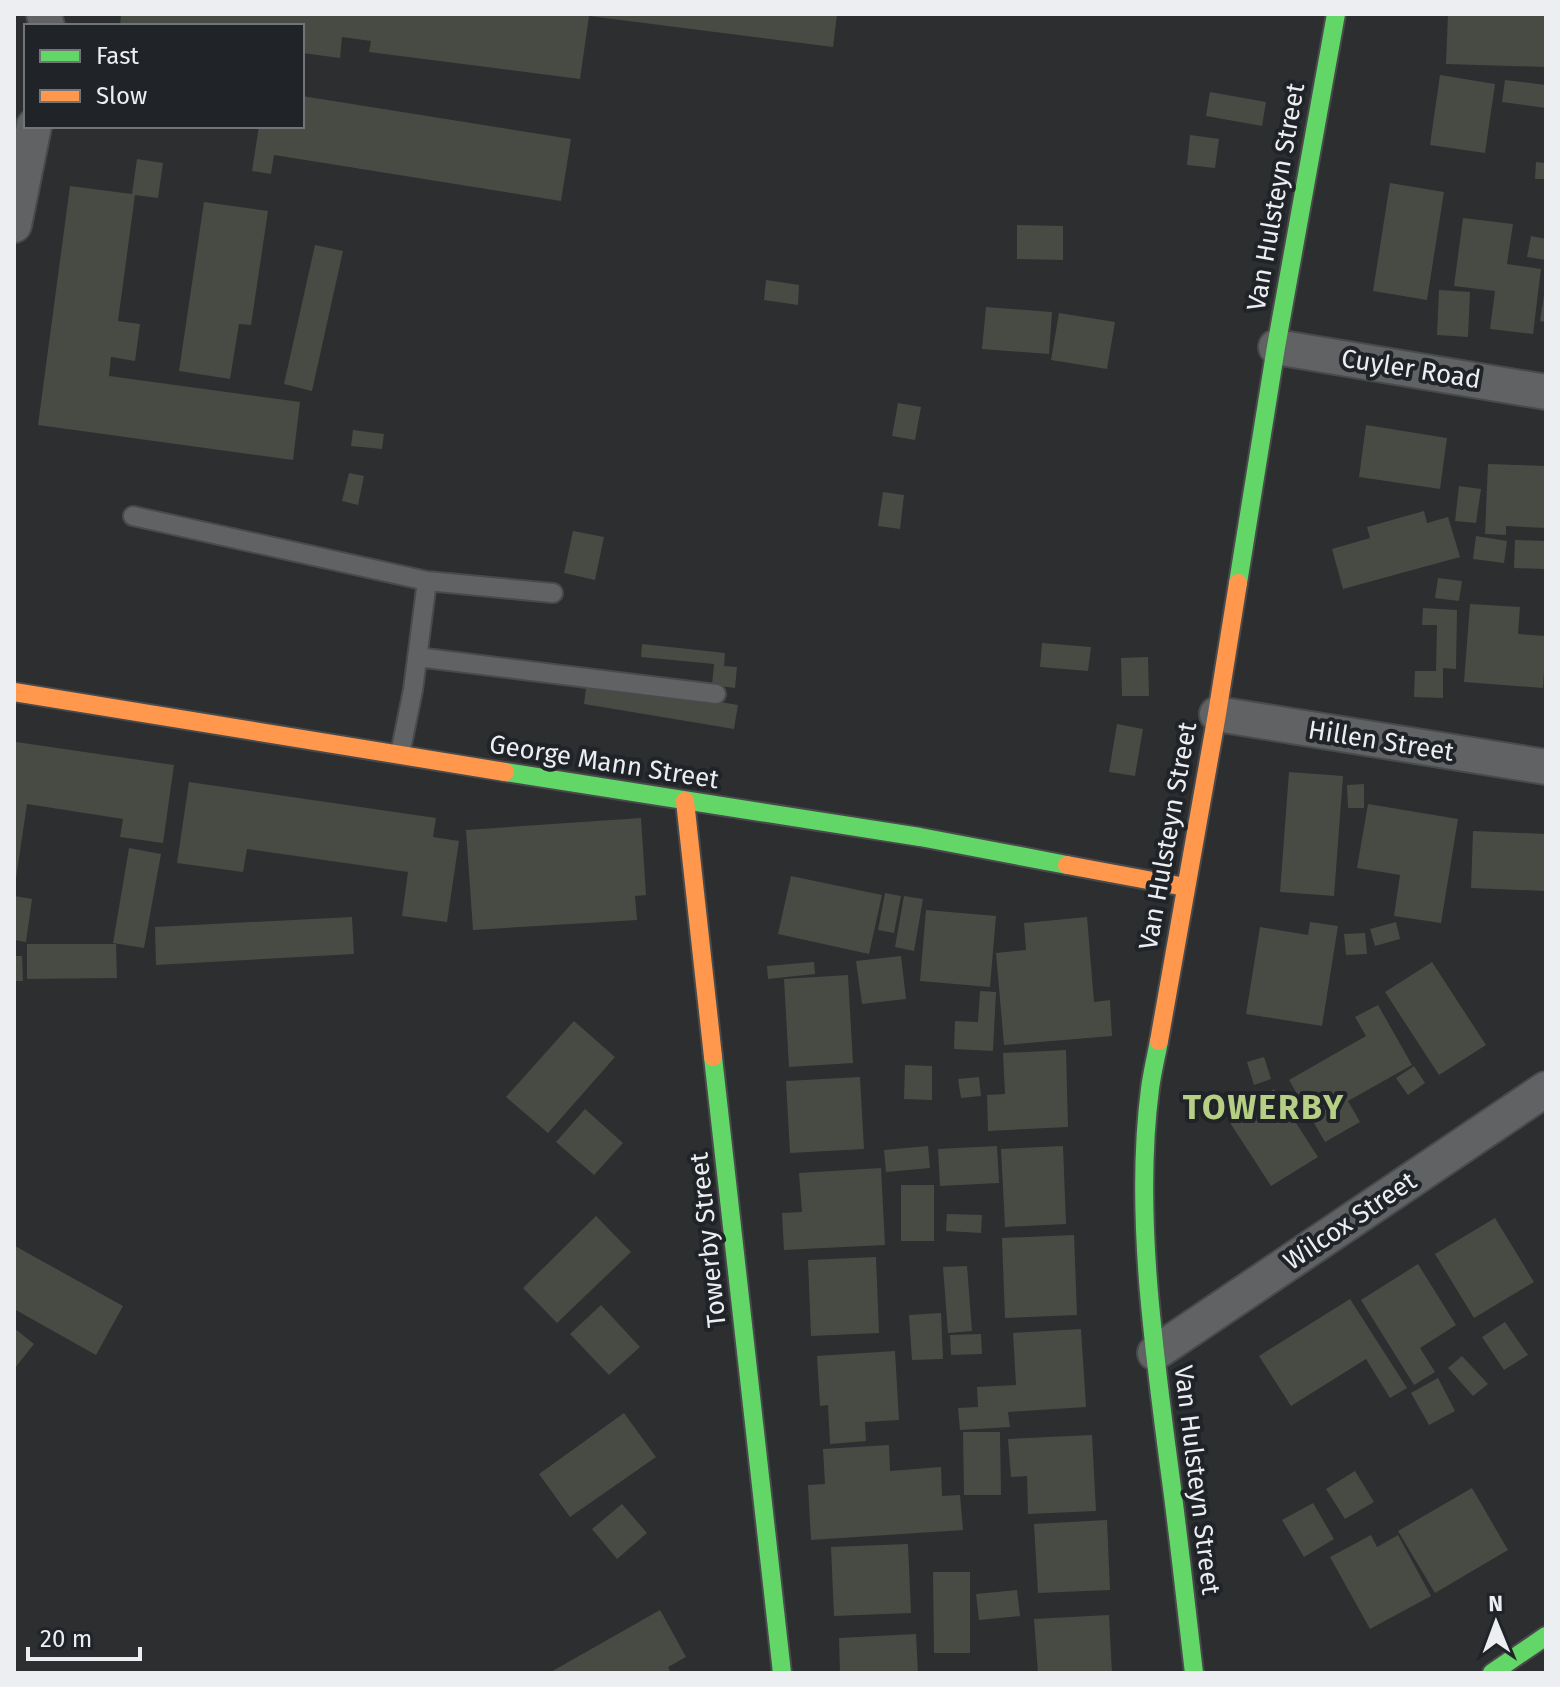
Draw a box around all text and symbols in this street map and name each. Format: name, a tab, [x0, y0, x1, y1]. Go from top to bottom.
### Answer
legend	[24, 24, 304, 128]
text: Fast	[96, 42, 139, 70]
street label: Van Hulsteyn Street	[1241, 80, 1311, 313]
text: Slow	[96, 82, 147, 110]
street label: Cuyler Road	[1339, 343, 1483, 395]
street label: Hillen Street	[1306, 714, 1457, 768]
street label: Van Hulsteyn Street	[1133, 719, 1203, 952]
street label: George Mann Street	[487, 729, 722, 796]
district label: TOWERBY	[1183, 1087, 1345, 1128]
street label: Towerby Street	[683, 1150, 733, 1329]
street label: Wilcox Street	[1278, 1165, 1423, 1277]
street label: Van Hulsteyn Street	[1168, 1364, 1227, 1597]
north arrow	[1456, 1583, 1536, 1663]
text: N	[1488, 1590, 1503, 1617]
scale bar	[28, 1611, 140, 1661]
text: 20 m	[40, 1625, 92, 1653]

